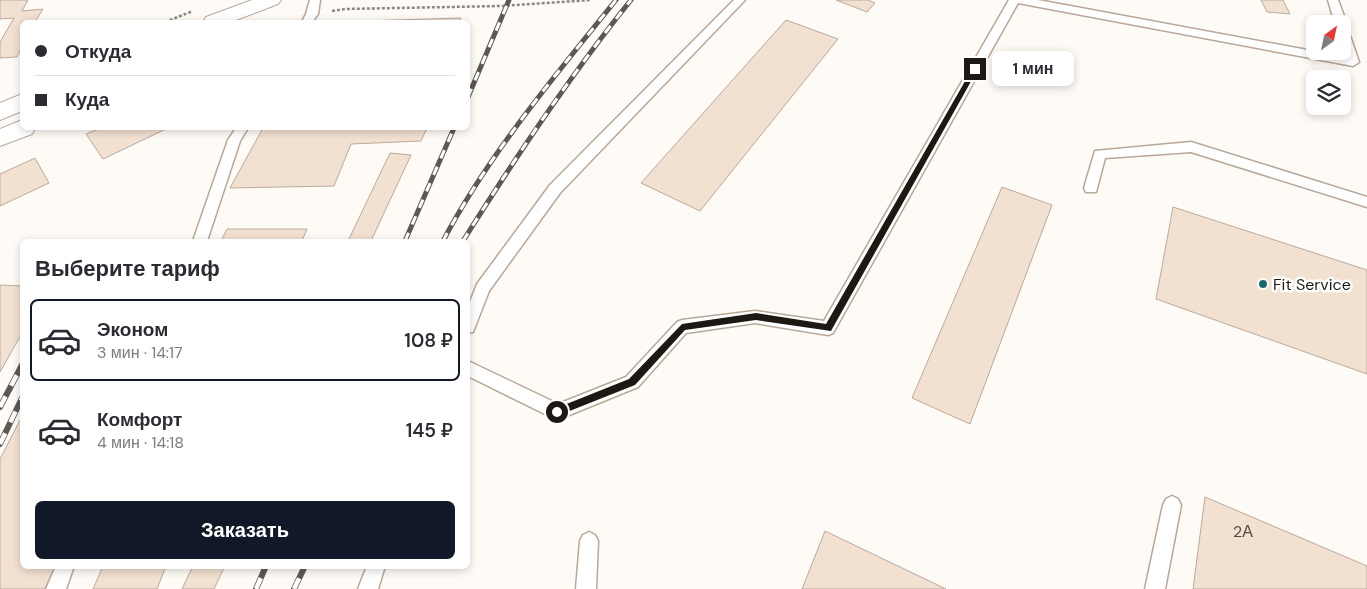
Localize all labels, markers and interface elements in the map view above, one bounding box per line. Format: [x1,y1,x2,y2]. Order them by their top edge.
north arrow [1306,15,1351,60]
map controls [1306,15,1351,115]
text: Откуда [65,39,131,64]
callout: 1 мин [992,52,1075,86]
route end [964,58,986,80]
text: 1 мин [1013,58,1053,79]
button: layers [1306,70,1351,115]
text: Куда [65,87,109,112]
text: Выберите тариф [35,254,220,283]
place label: Fit Service [1273,274,1351,295]
marker: Fit Service [1257,278,1269,290]
text: Эконом [97,317,168,342]
icon: car [37,318,82,363]
text: 108 ₽ [404,328,453,353]
text: 3 мин · 14:17 [97,342,183,363]
route start [546,401,568,423]
text: Комфорт [97,407,182,432]
icon: car [37,408,82,453]
text: 145 ₽ [406,418,453,443]
text: 4 мин · 14:18 [97,432,184,453]
button: Заказать [35,501,455,559]
house number: 2А [1233,521,1253,542]

